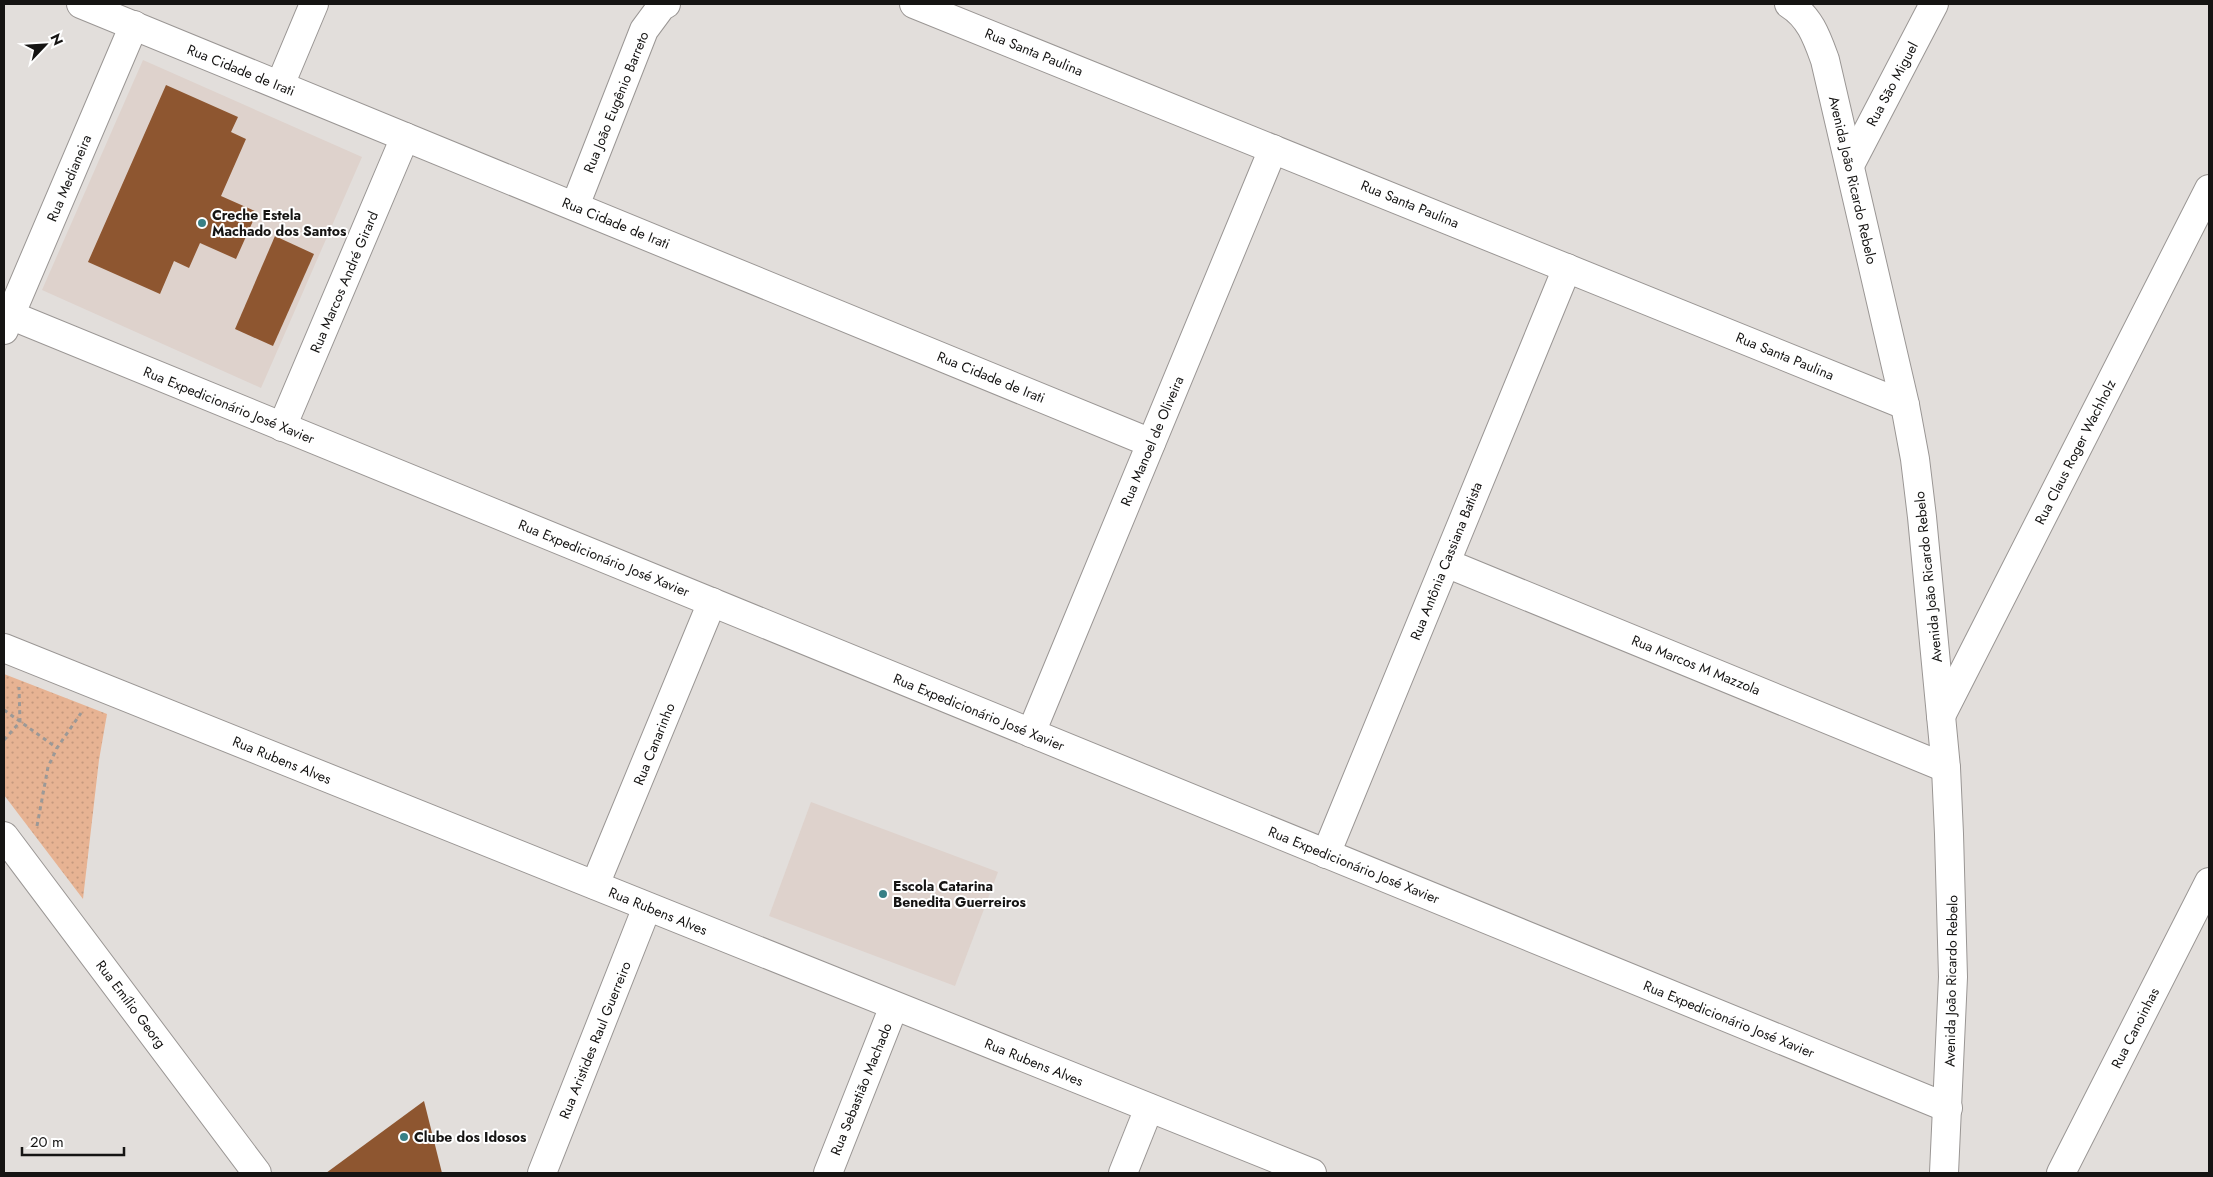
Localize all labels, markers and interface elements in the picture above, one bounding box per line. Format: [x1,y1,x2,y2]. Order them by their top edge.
north arrow [20,20,70,70]
street label: Rua Santa Paulina [982,23,1086,81]
street label: Rua João Eugênio Barreto [578,28,654,176]
text: N [45,30,68,49]
street label: Rua São Miguel [1861,38,1923,130]
street label: Rua Cidade de Irati [184,39,298,101]
street label: Avenida João Ricardo Rebelo [1824,94,1882,266]
street label: Rua Medianeira [42,131,96,225]
street label: Rua Santa Paulina [1358,175,1462,233]
street label: Rua Cidade de Irati [559,192,673,254]
place label: Creche Estela Machado dos Santos [212,205,347,241]
street label: Rua Marcos André Girard [305,208,383,356]
marker: Creche Estela Machado dos Santos [196,217,208,229]
street label: Rua Santa Paulina [1733,327,1837,385]
street label: Rua Cidade de Irati [934,346,1048,408]
street label: Rua Expedicionário José Xavier [140,361,318,449]
street label: Rua Manoel de Oliveira [1116,373,1188,509]
street label: Rua Claus Roger Wachholz [2030,375,2121,528]
street label: Rua Antônia Cassiana Batista [1405,479,1487,643]
street label: Avenida João Ricardo Rebelo [1909,490,1947,664]
street label: Rua Expedicionário José Xavier [515,514,693,602]
street label: Rua Marcos M Mazzola [1629,630,1763,700]
street label: Rua Expedicionário José Xavier [890,668,1068,756]
street label: Rua Canarinho [628,699,680,788]
street label: Rua Rubens Alves [230,731,335,789]
street label: Rua Expedicionário José Xavier [1265,821,1443,909]
place label: Escola Catarina Benedita Guerreiros [893,876,1027,912]
street label: Rua Rubens Alves [606,882,711,940]
marker: Escola Catarina Benedita Guerreiros [877,888,889,900]
street label: Avenida João Ricardo Rebelo [1940,895,1963,1067]
street label: Rua Emílio Georg [91,956,171,1052]
street label: Rua Aristides Raul Guerreiro [554,958,636,1122]
street label: Rua Expedicionário José Xavier [1640,975,1818,1063]
street label: Rua Canoinhas [2106,984,2164,1072]
street label: Rua Sebastião Machado [825,1019,897,1158]
street label: Rua Rubens Alves [982,1033,1087,1091]
scale bar [22,1124,125,1156]
place label: Clube dos Idosos [414,1127,527,1147]
text: 20 m [30,1131,64,1153]
marker: Clube dos Idosos [398,1131,410,1143]

